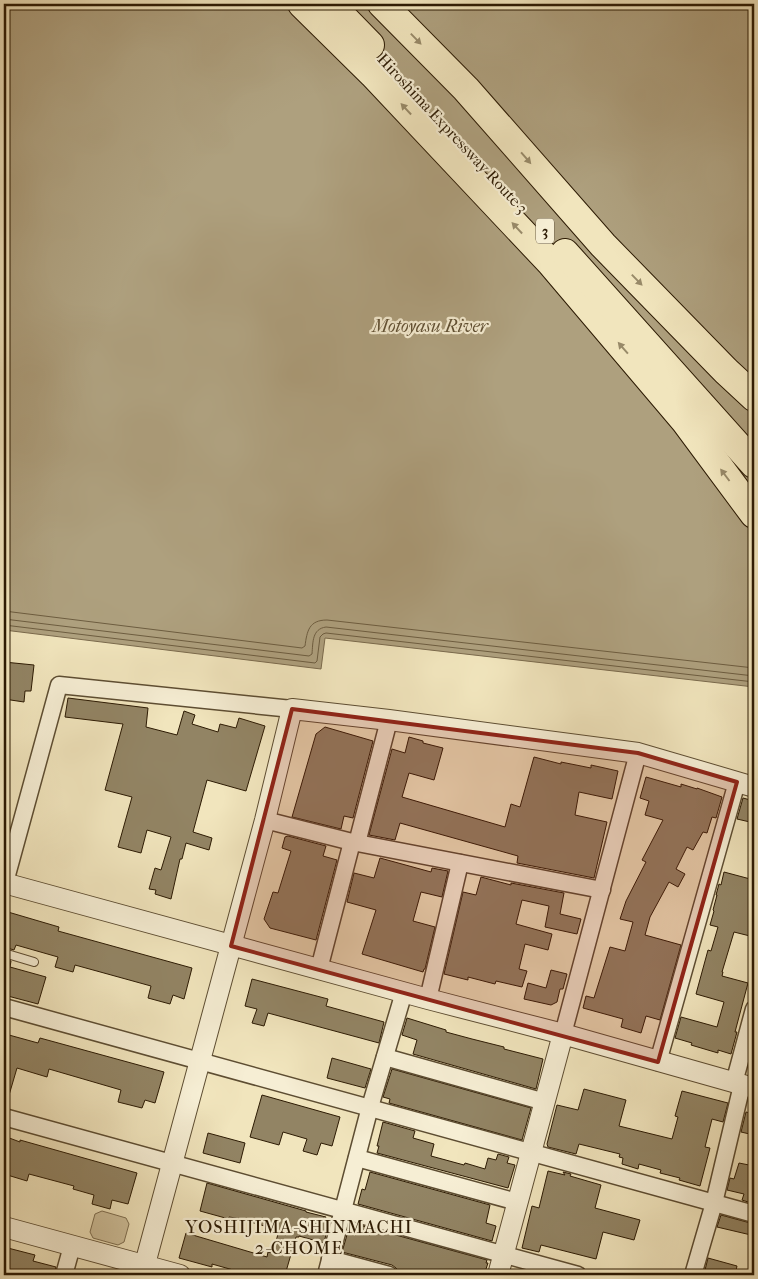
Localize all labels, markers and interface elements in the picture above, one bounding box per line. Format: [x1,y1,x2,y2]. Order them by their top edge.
one-way arrow [410,32,422,44]
street label: Hiroshima Expressway Route 3 [373,49,532,217]
one-way arrow [400,104,412,116]
one-way arrow [520,152,531,164]
road number: 3 [536,218,554,244]
one-way arrow [511,222,523,234]
one-way arrow [631,274,643,286]
water label: Motoyasu River [370,316,490,337]
one-way arrow [617,343,629,355]
one-way arrow [720,468,730,482]
district label: YOSHIJIMA-SHINMACHI 2-CHOME [184,1217,413,1259]

